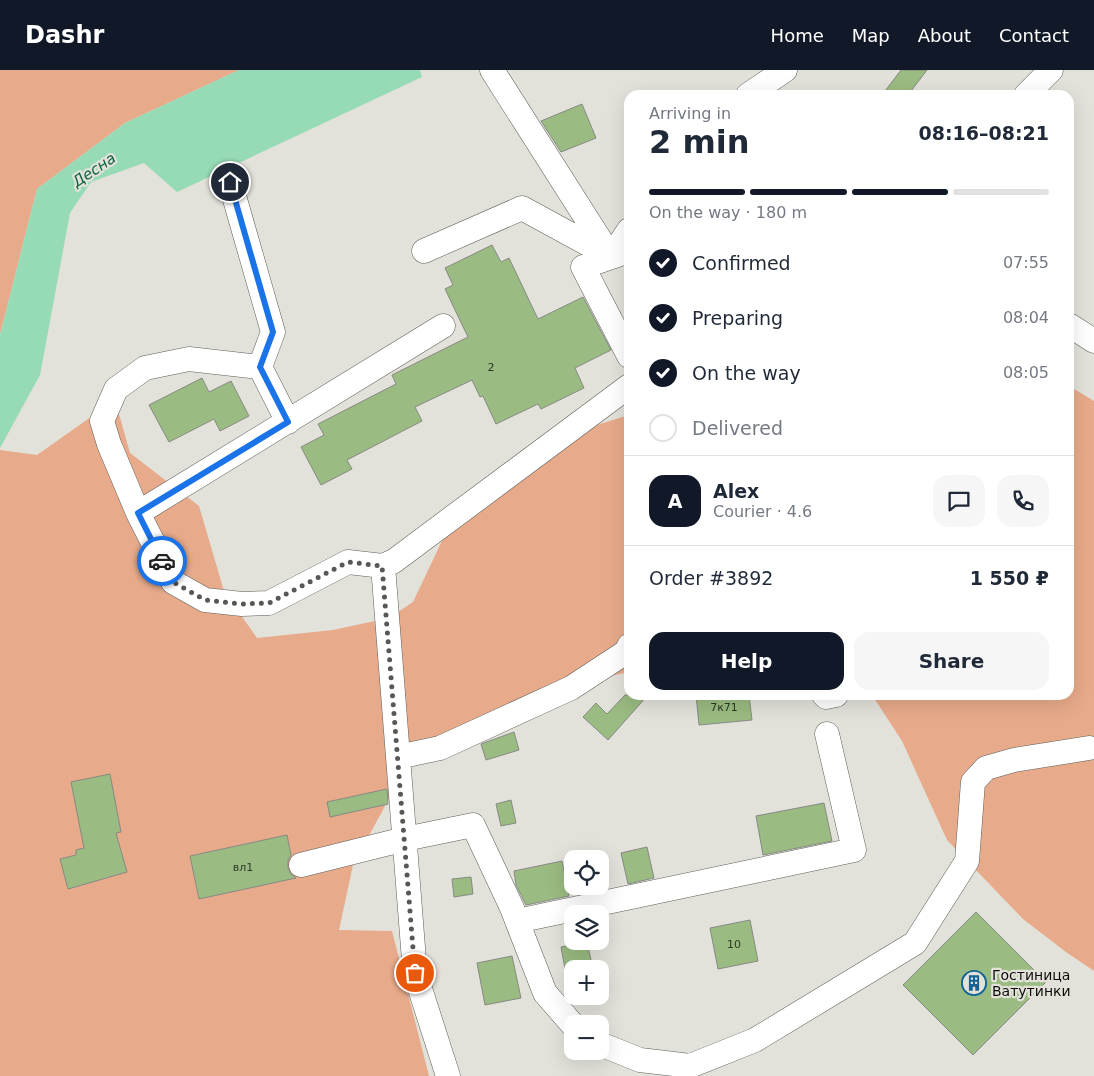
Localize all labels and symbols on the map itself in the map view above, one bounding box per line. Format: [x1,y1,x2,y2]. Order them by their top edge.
water label: Десна [68,149,119,191]
pin [209,161,251,203]
house number: 2 [488,361,495,374]
courier [137,536,187,586]
house number: 7к71 [710,701,738,714]
house number: вл1 [233,861,253,874]
house number: 10 [727,938,741,951]
pin [394,952,436,994]
place label: Гостиница Ватутинки [992,967,1071,999]
building icon: Гостиница Ватутинки [961,970,987,996]

